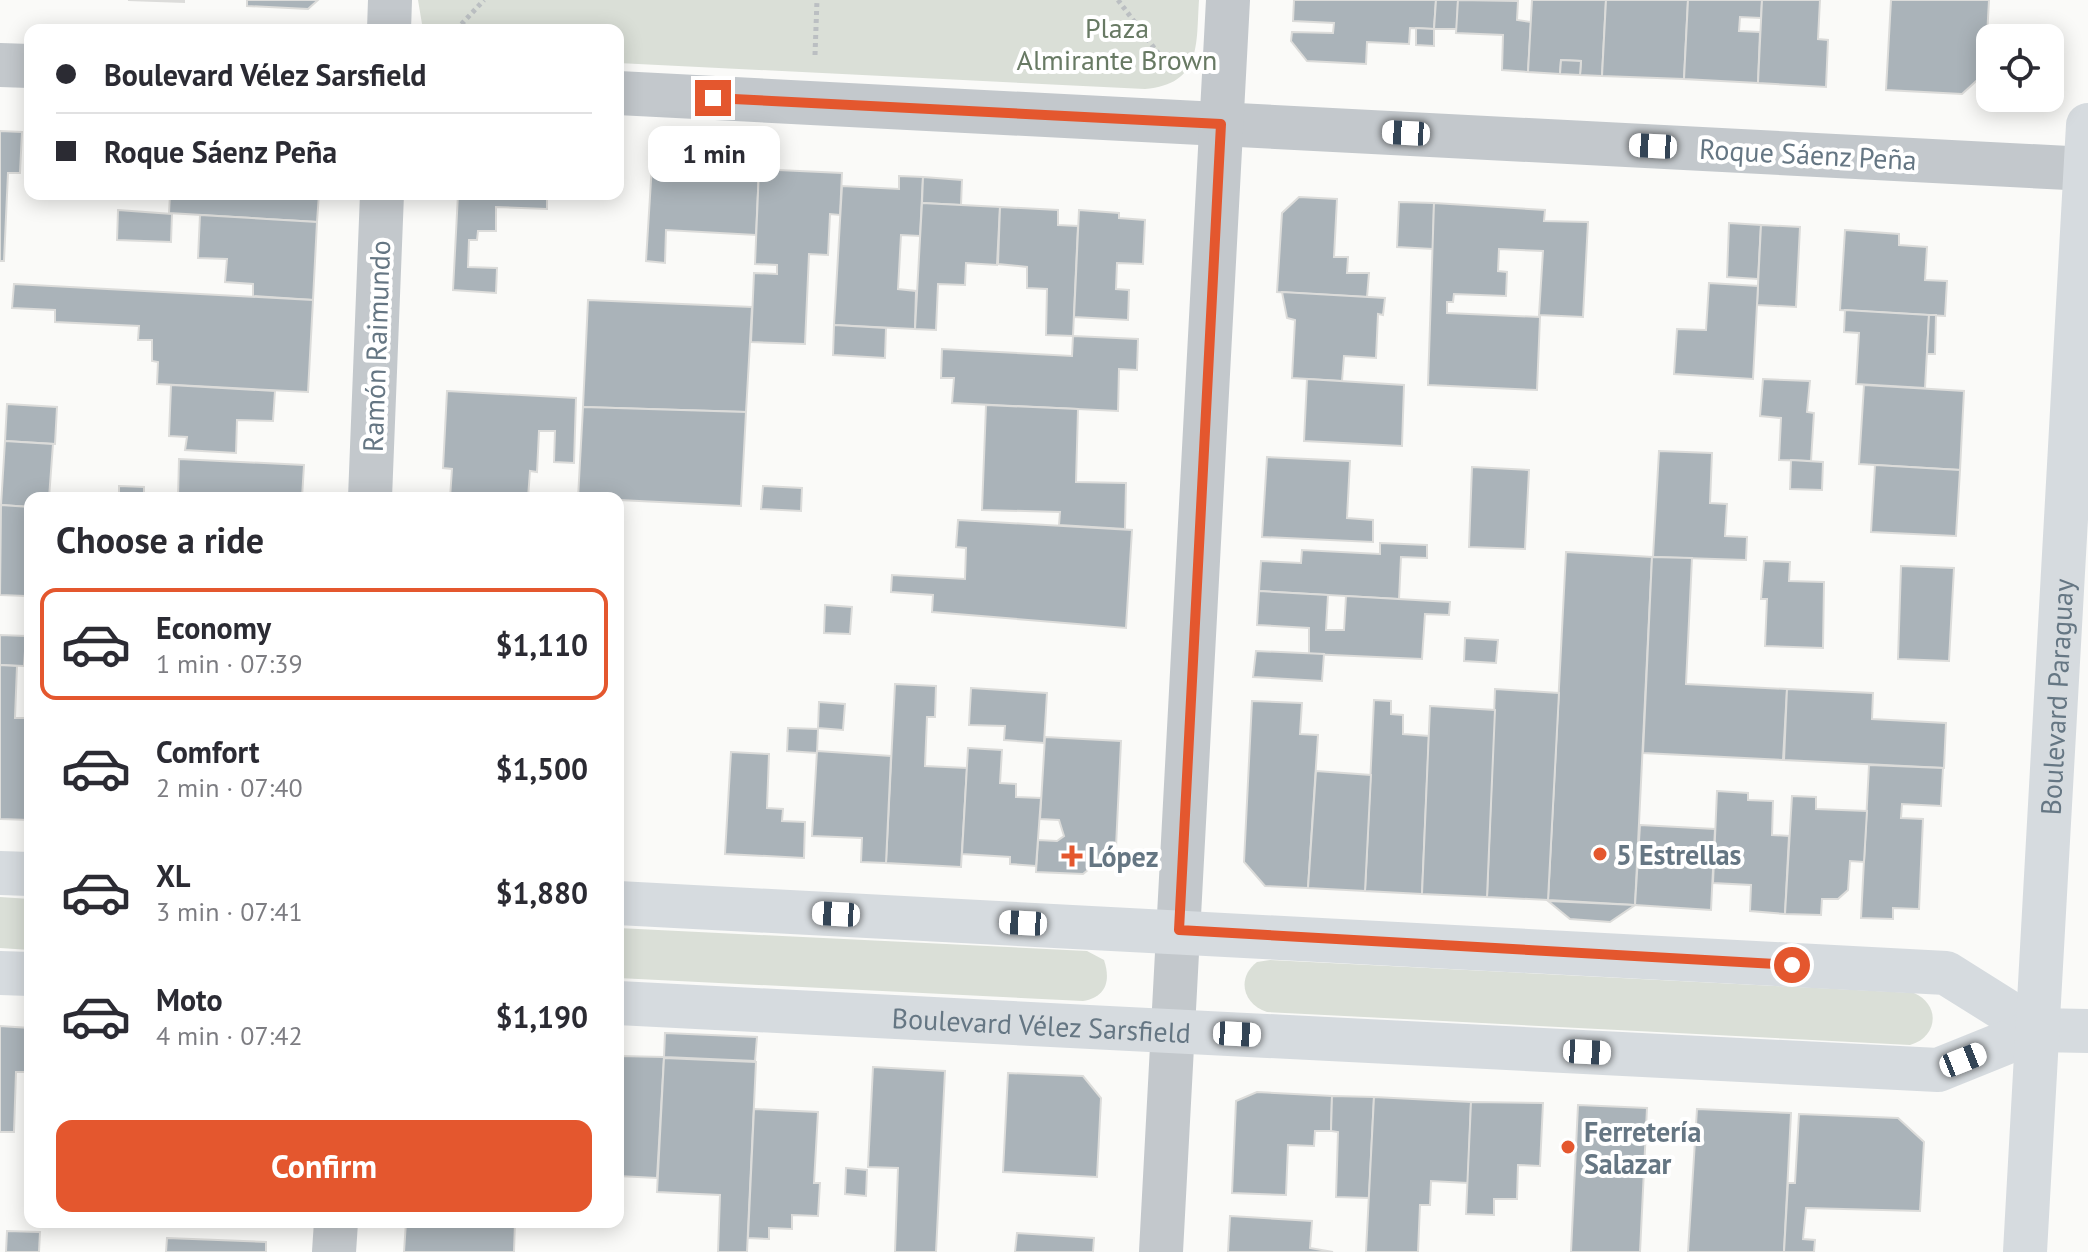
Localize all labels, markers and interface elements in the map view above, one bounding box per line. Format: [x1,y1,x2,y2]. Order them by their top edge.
park label: Plaza Almirante Brown [1017,9,1217,78]
map controls [1976,24,2064,112]
button: locate [1976,24,2064,112]
text: Boulevard Vélez Sarsfield [104,55,426,94]
route end [695,80,731,116]
car [1381,120,1431,146]
callout: 1 min [647,126,779,182]
street label: Roque Sáenz Peña [1698,130,1918,178]
text: Roque Sáenz Peña [104,132,337,171]
car [1628,133,1678,159]
text: 1 min [682,137,746,170]
street label: Ramón Raimundo [354,240,398,452]
text: Choose a ride [56,516,264,563]
street label: Boulevard Paraguay [2031,578,2081,816]
icon: car [60,608,132,680]
text: Economy [156,608,271,647]
text: $1,110 [495,625,588,664]
text: 1 min · 07:39 [156,647,303,680]
icon: car [60,732,132,804]
text: Comfort [156,732,259,771]
text: $1,500 [495,749,588,788]
text: 2 min · 07:40 [156,771,303,804]
place label: 5 Estrellas [1616,836,1742,873]
place label: López [1088,838,1158,875]
marker: 5 Estrellas [1591,845,1609,863]
marker: López [1063,847,1081,865]
icon: car [60,856,132,928]
text: XL [156,856,190,895]
text: $1,880 [495,873,588,912]
text: 3 min · 07:41 [156,895,303,928]
car [811,901,861,927]
car [998,910,1048,936]
route start [1774,947,1810,983]
icon: car [60,980,132,1052]
text: Moto [156,980,223,1019]
text: $1,190 [495,997,588,1036]
street label: Boulevard Vélez Sarsfield [891,998,1192,1051]
text: 4 min · 07:42 [156,1019,303,1052]
car [1212,1021,1262,1047]
car [1562,1039,1612,1065]
car [1936,1040,1990,1080]
place label: Ferretería Salazar [1584,1113,1701,1182]
button: Confirm [56,1120,592,1212]
marker: Ferretería Salazar [1559,1138,1577,1156]

